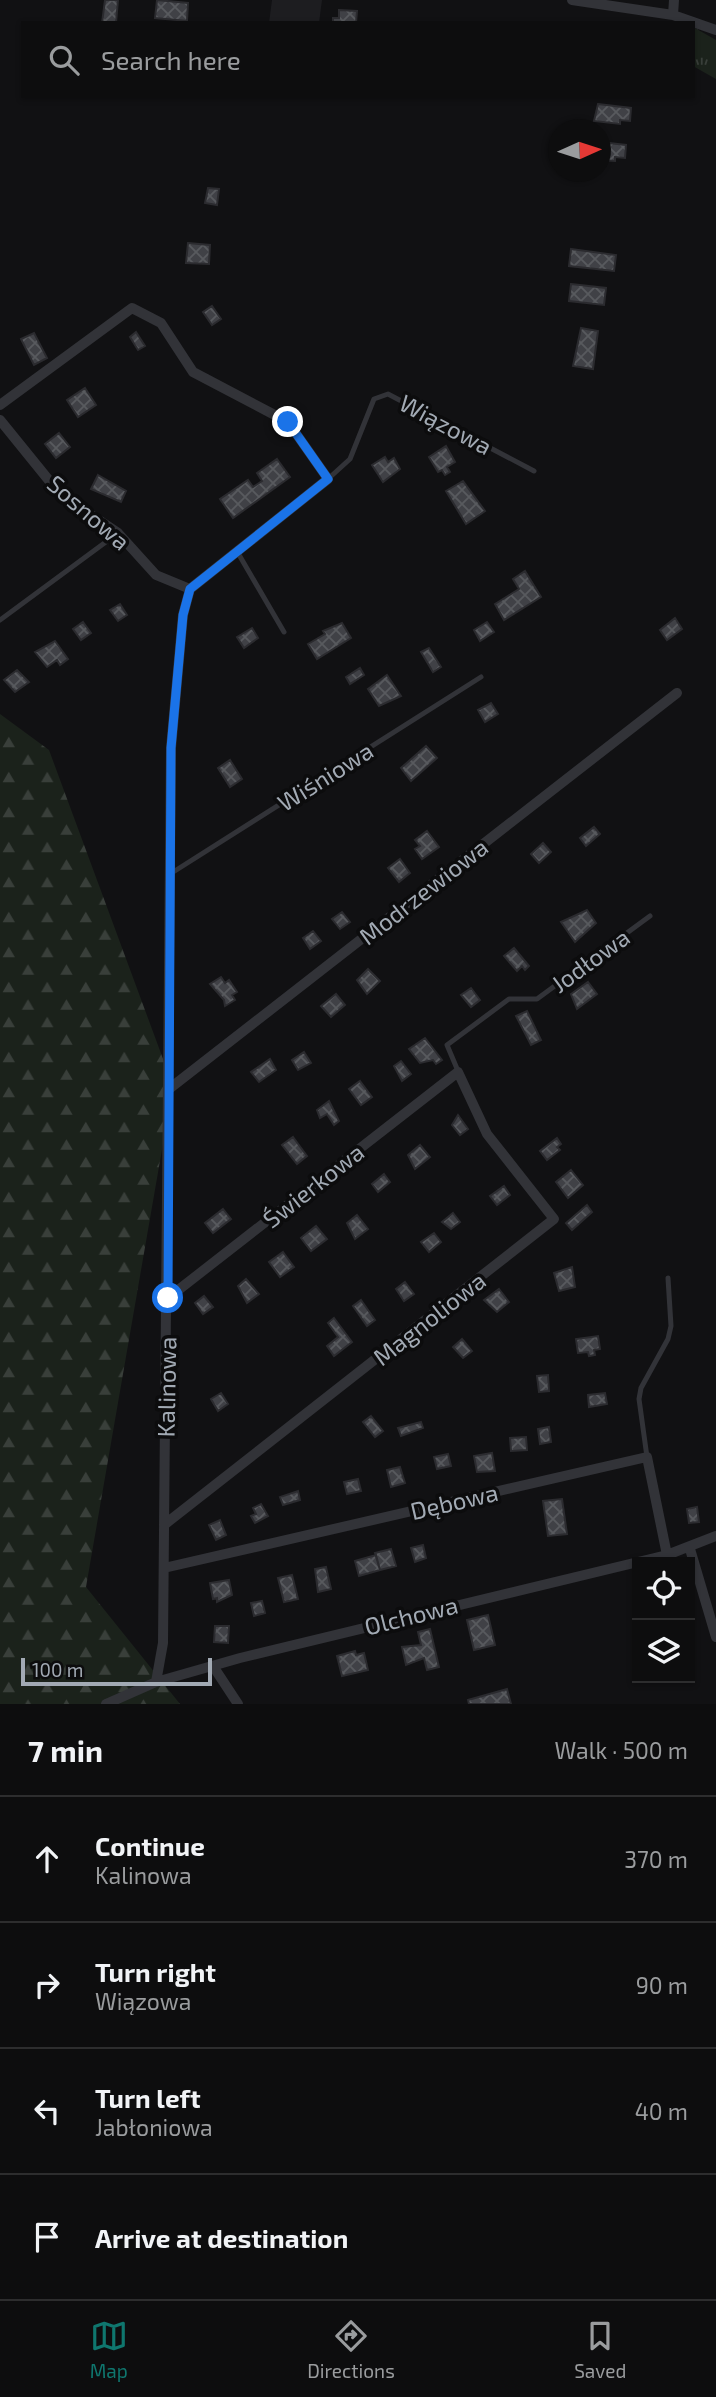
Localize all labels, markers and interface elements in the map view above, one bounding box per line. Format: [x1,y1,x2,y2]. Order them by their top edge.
search box [21,21,695,98]
icon: search [45,41,83,79]
text: Search here [101,44,241,75]
north arrow [548,119,611,182]
street label: Wiązowa [395,388,497,460]
route end [272,406,303,437]
street label: Sosnowa [42,468,136,556]
street label: Wiśniowa [272,735,378,817]
street label: Modrzewiowa [353,832,493,950]
street label: Jodłowa [545,922,635,998]
street label: Świerkowa [257,1137,369,1233]
street label: Magnoliowa [367,1265,491,1371]
route start [152,1282,183,1313]
street label: Kalinowa [151,1336,181,1438]
street label: Dębowa [407,1477,501,1525]
map controls [632,1557,695,1683]
button: locate [632,1557,695,1620]
street label: Olchowa [361,1589,461,1641]
button: layers [632,1620,695,1683]
scale bar [21,1655,212,1687]
text: 100 m [32,1658,83,1681]
text: 7 min [28,1732,103,1768]
text: Walk · 500 m [555,1736,688,1764]
text: Continue [95,1830,205,1861]
icon: ahead [28,1840,66,1878]
text: 370 m [624,1845,688,1873]
text: Kalinowa [95,1861,192,1889]
text: Turn right [95,1956,216,1987]
icon: right [28,1966,66,2004]
text: 90 m [636,1971,688,1999]
text: Wiązowa [95,1987,191,2015]
text: Turn left [95,2082,201,2113]
icon: left [28,2092,66,2130]
text: 40 m [635,2097,688,2125]
text: Jabłoniowa [95,2113,213,2141]
icon: arrive [28,2218,66,2256]
text: Arrive at destination [95,2222,348,2253]
tab: Map [90,2317,128,2382]
tab: Directions [307,2317,395,2382]
tab: Saved [574,2317,626,2382]

